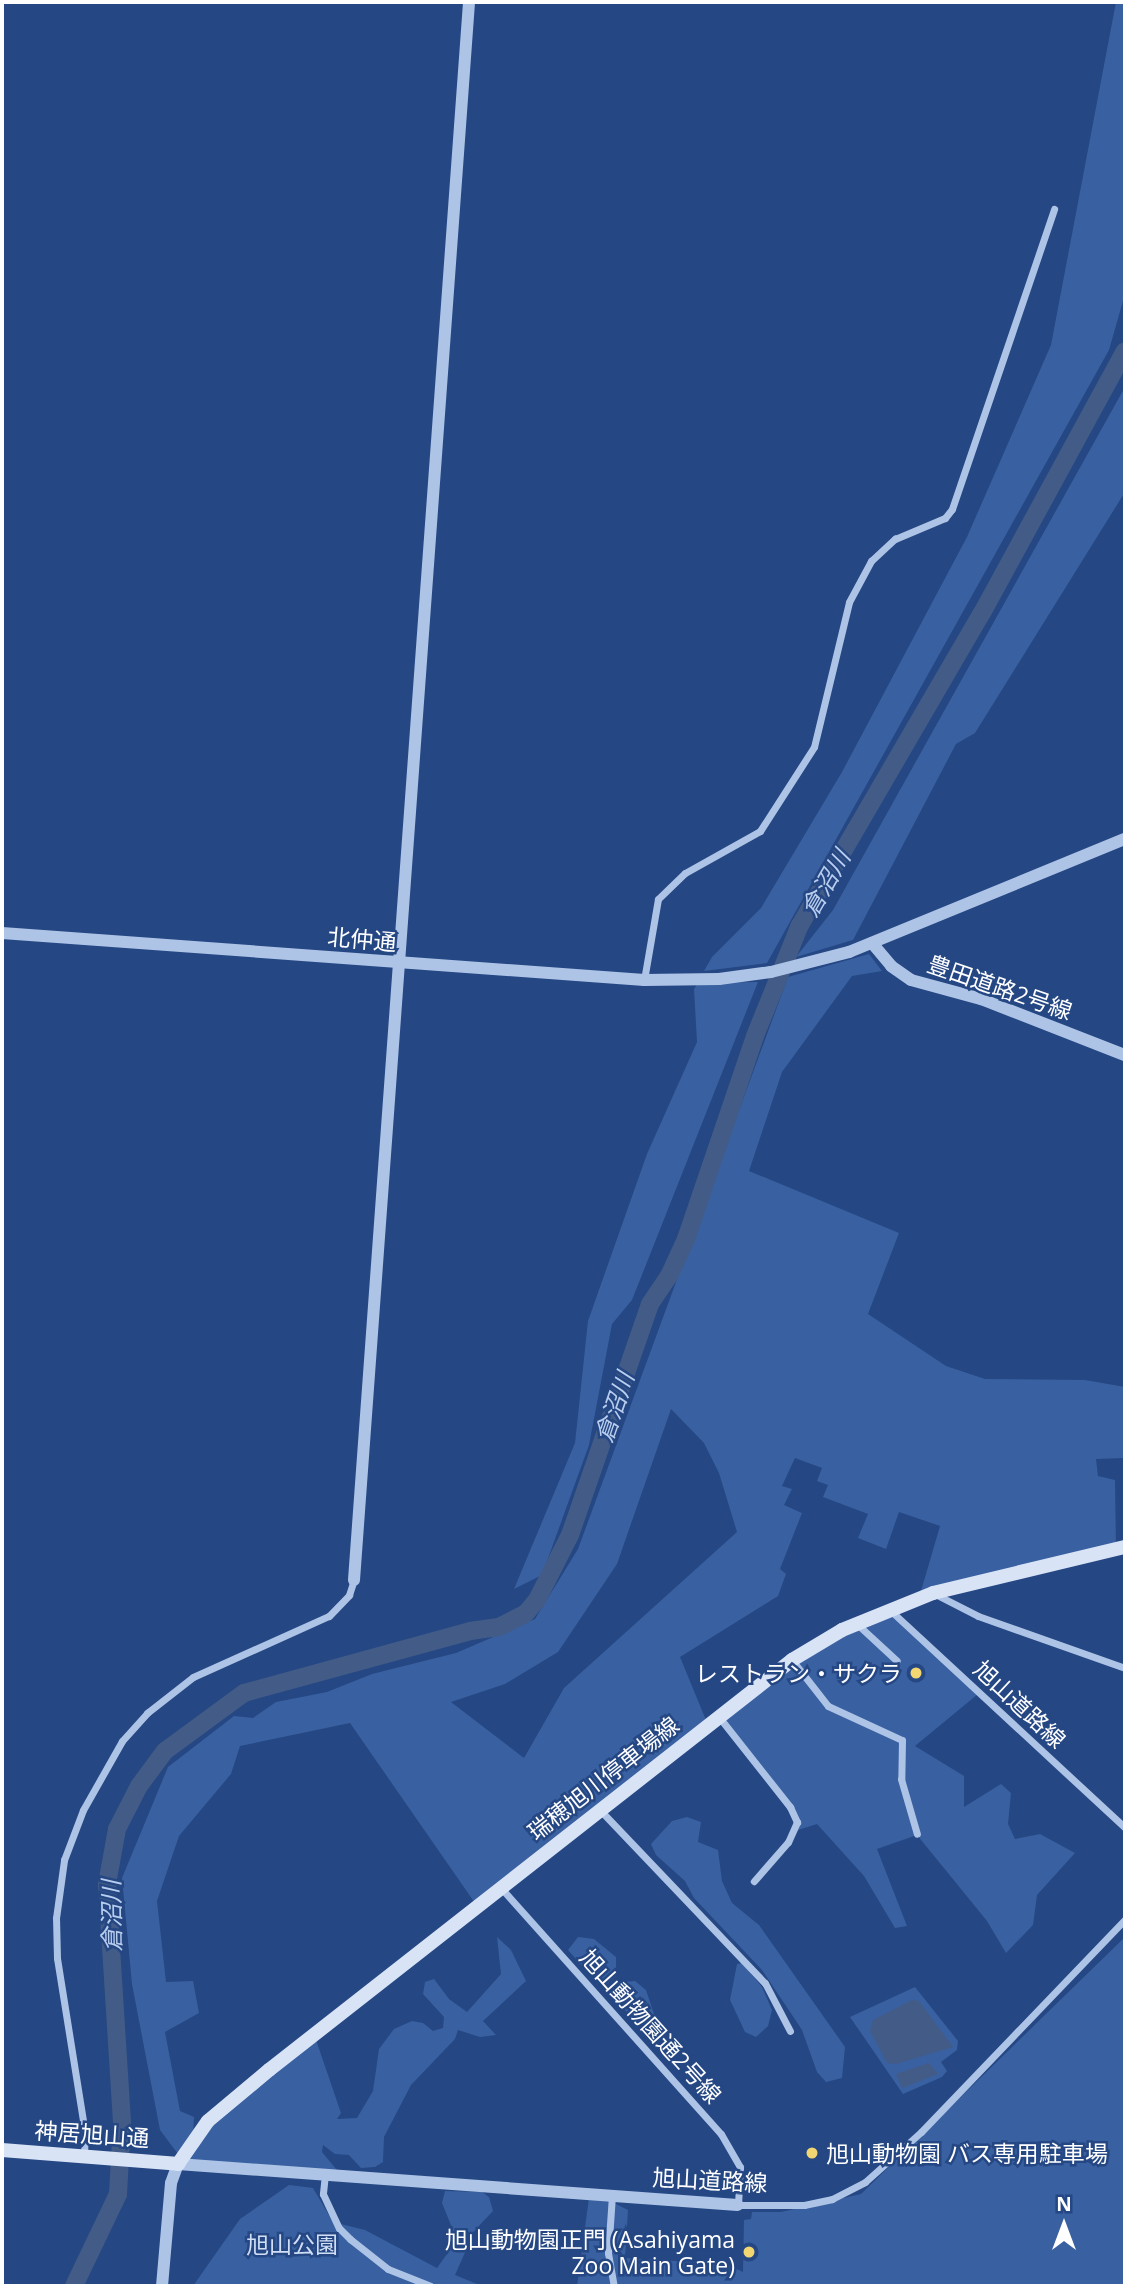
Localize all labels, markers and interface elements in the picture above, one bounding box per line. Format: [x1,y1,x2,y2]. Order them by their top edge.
water label: 倉沼川 [795,845,855,921]
street label: 北仲通 [326,922,398,956]
street label: 豊田道路2号線 [924,949,1076,1025]
water label: 倉沼川 [589,1368,639,1446]
street label: 旭山道路線 [969,1655,1071,1753]
place label: レストラン・サクラ [695,1659,902,1687]
marker: レストラン・サクラ [908,1665,924,1681]
street label: 瑞穂旭川停車場線 [522,1710,684,1846]
water label: 倉沼川 [96,1880,126,1952]
street label: 旭山動物園通2号線 [575,1944,727,2108]
street label: 神居旭山通 [34,2116,150,2152]
place label: 旭山動物園 バス専用駐車場 [826,2139,1108,2167]
marker: 旭山動物園 バス専用駐車場 [804,2145,820,2161]
street label: 旭山道路線 [652,2163,768,2197]
north arrow [1029,2190,1099,2260]
text: N [1056,2191,1072,2217]
place label: 旭山動物園正門 (Asahiyama Zoo Main Gate) [445,2225,735,2279]
park label: 旭山公園 [246,2230,338,2258]
marker: 旭山動物園正門 (Asahiyama Zoo Main Gate) [741,2244,757,2260]

